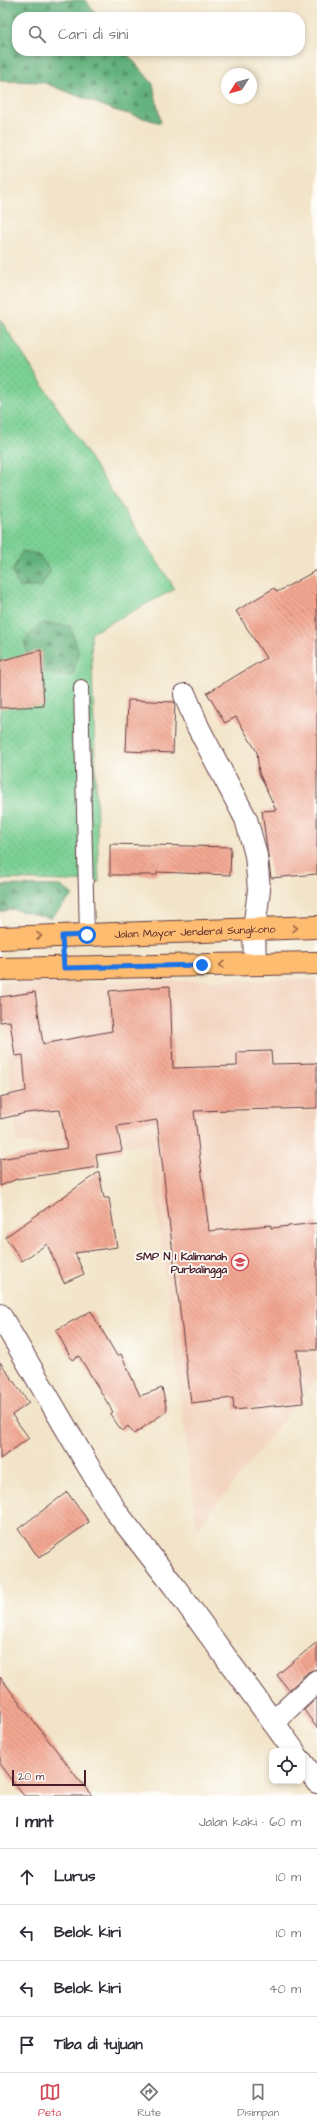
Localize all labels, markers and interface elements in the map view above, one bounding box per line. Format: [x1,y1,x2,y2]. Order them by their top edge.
search box [12,12,305,56]
icon: search [26,23,48,45]
text: Cari di sini [58,24,128,45]
north arrow [221,68,257,104]
street label: Jalan Mayor Jenderal Sungkono [114,921,277,942]
one-way arrow [292,924,298,932]
route start [78,926,96,944]
one-way arrow [36,932,42,941]
route end [193,956,211,974]
one-way arrow [219,961,225,969]
place label: SMP N 1 Kalimanah Purbalingga [135,1249,228,1279]
school or university icon: SMP N 1 Kalimanah Purbalingga [230,1252,250,1272]
map controls [269,1748,305,1784]
button: locate [269,1748,305,1784]
scale bar [12,1768,86,1787]
text: 20 m [18,1769,44,1784]
text: 1 mnt [16,1810,54,1834]
text: Jalan kaki · 60 m [199,1813,301,1831]
icon: ahead [16,1866,38,1888]
text: Lurus [54,1866,95,1887]
text: 10 m [276,1868,301,1886]
icon: left [16,1922,38,1944]
text: Belok kiri [54,1922,121,1943]
text: 10 m [276,1924,301,1942]
icon: left [16,1978,38,2000]
text: Belok kiri [54,1978,121,1999]
text: 40 m [269,1980,301,1998]
icon: arrive [16,2034,38,2056]
text: Tiba di tujuan [54,2034,143,2055]
tab: Peta [38,2081,61,2120]
tab: Rute [137,2081,161,2120]
tab: Disimpan [237,2081,279,2120]

